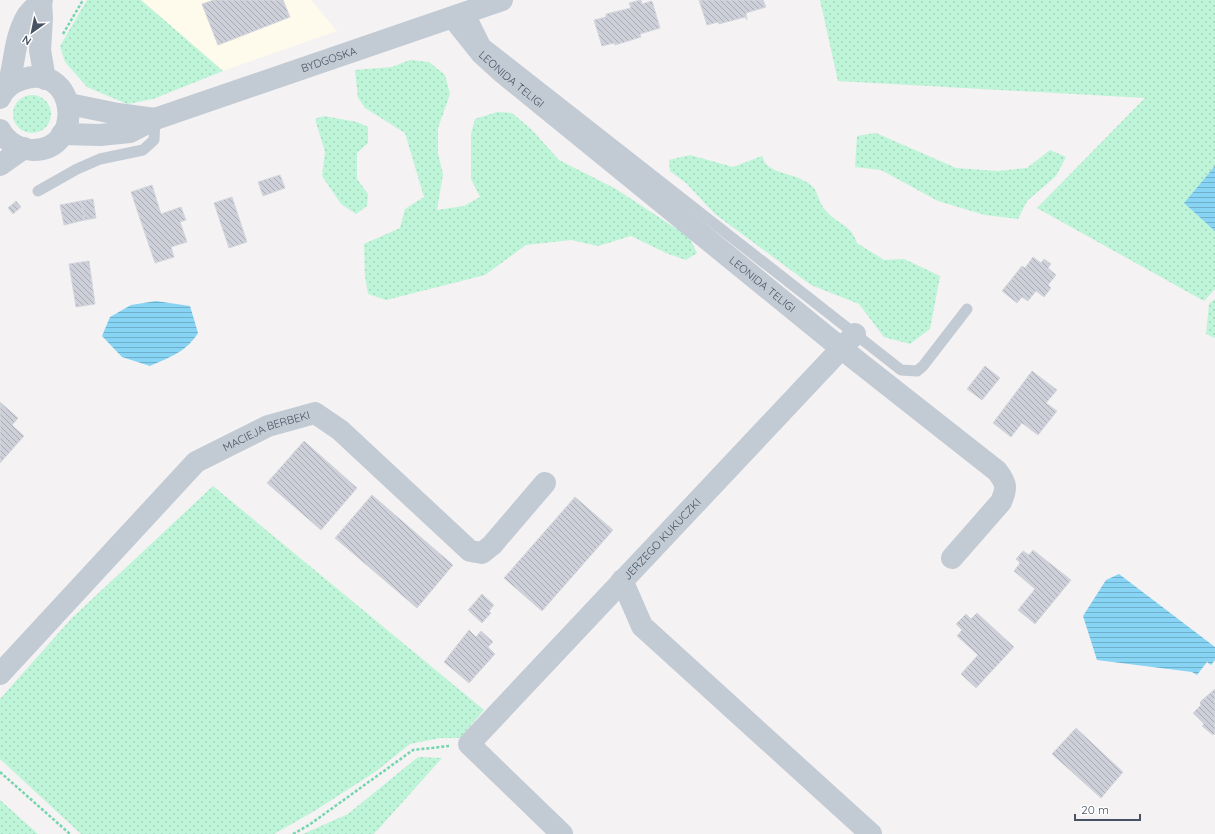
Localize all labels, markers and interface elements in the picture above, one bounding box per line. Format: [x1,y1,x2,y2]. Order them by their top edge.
north arrow [12,12,52,52]
text: N [19,32,34,48]
street label: BYDGOSKA [299,43,358,75]
street label: LEONIDA TELIGI [476,48,547,111]
street label: LEONIDA TELIGI [726,253,798,315]
street label: MACIEJA BERBEKI [220,408,312,454]
street label: JERZEGO KUKUCZKI [620,495,704,583]
scale bar [1075,796,1140,822]
text: 20 m [1081,802,1109,817]

